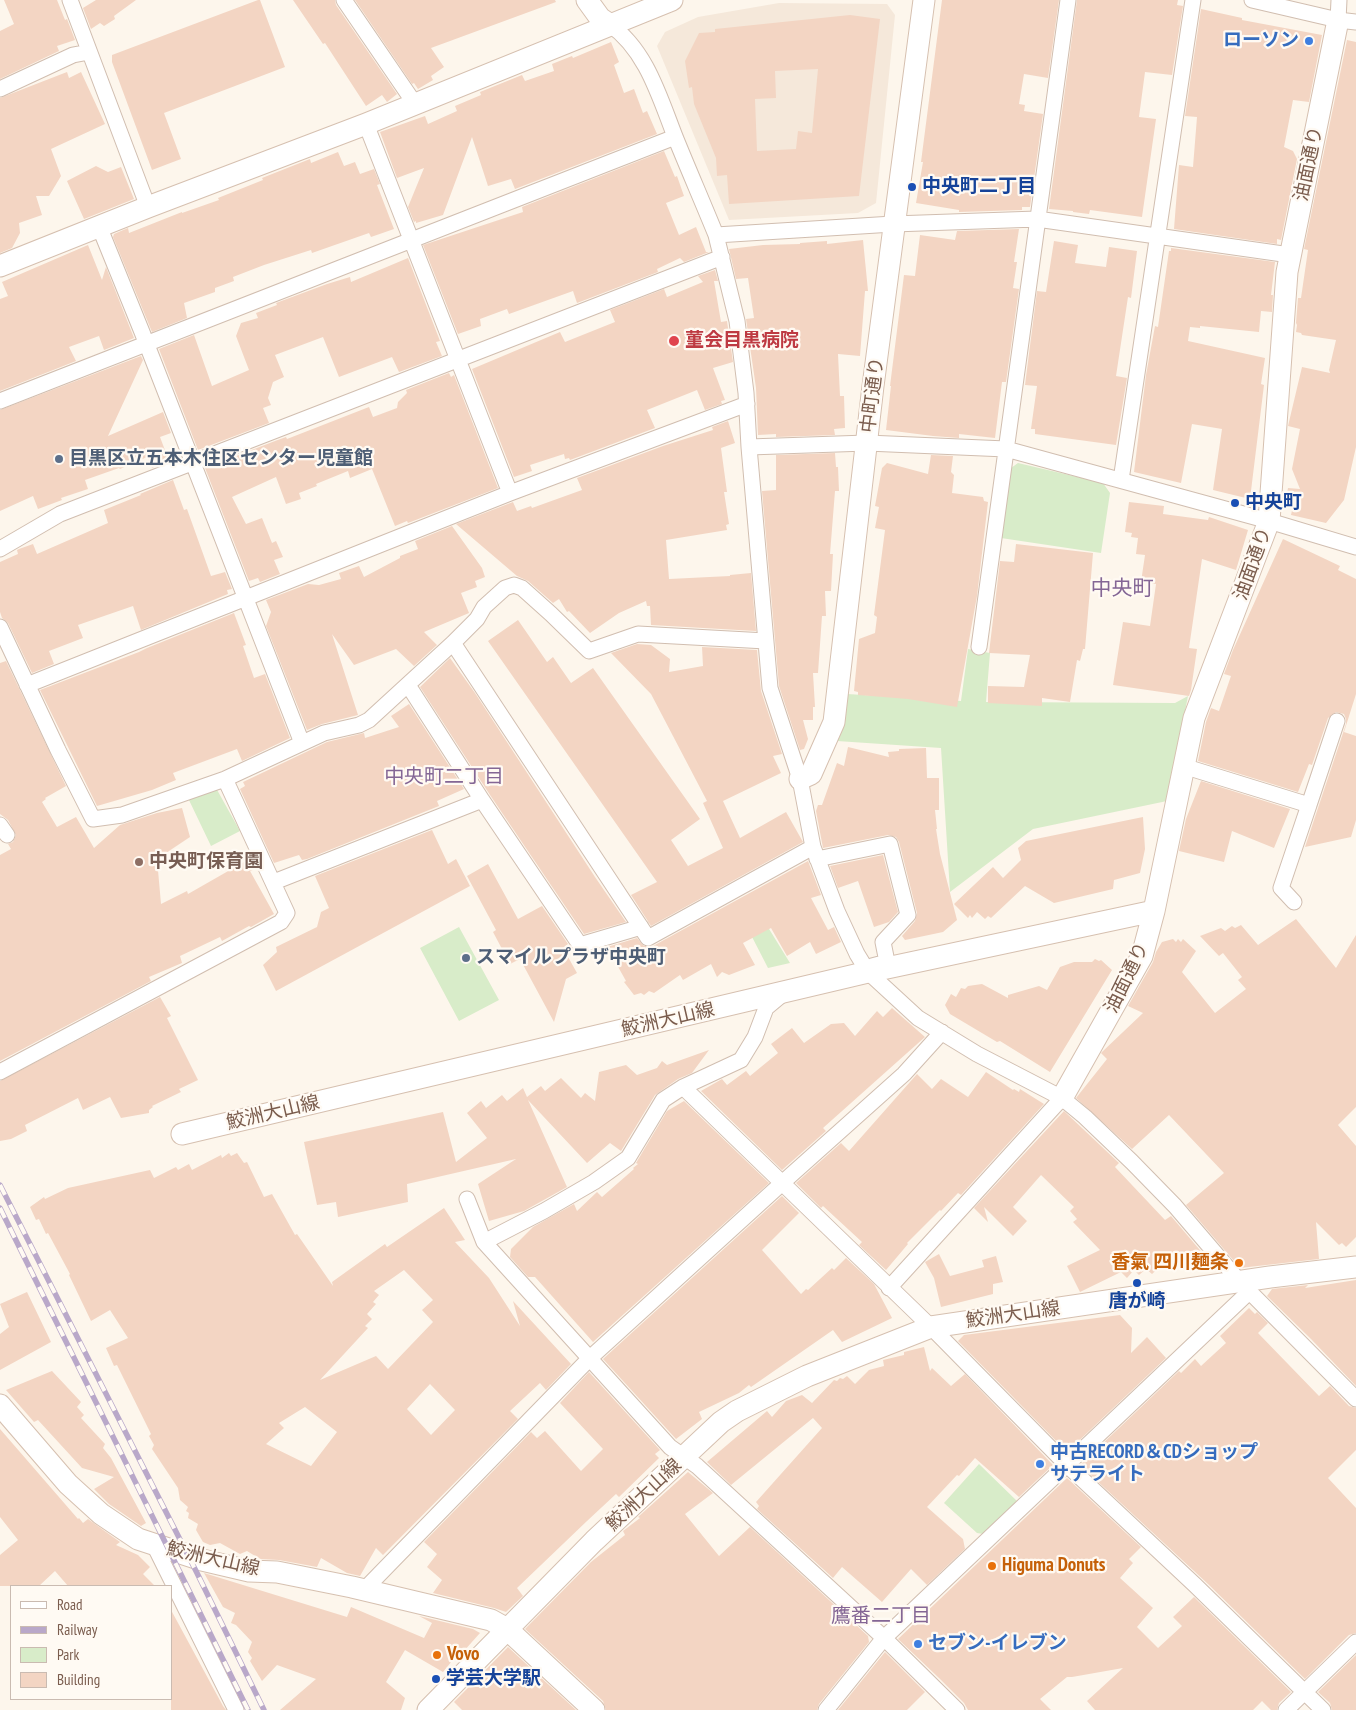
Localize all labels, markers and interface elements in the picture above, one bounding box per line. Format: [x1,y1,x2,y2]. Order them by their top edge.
place label: ローソン [1223,30,1299,52]
marker: ローソン [1303,35,1315,47]
street label: 油面通り [1290,124,1328,204]
place label: 中央町二丁目 [922,176,1036,198]
marker: 中央町二丁目 [906,181,918,193]
place label: 菫会目黒病院 [685,330,799,352]
marker: 菫会目黒病院 [667,334,681,348]
street label: 中町通り [857,356,889,434]
place label: 目黒区立五本木住区センター児童館 [69,448,373,470]
marker: 目黒区立五本木住区センター児童館 [53,453,65,465]
place label: 中央町 [1245,492,1302,514]
marker: 中央町 [1229,497,1241,509]
street label: 油面通り [1229,524,1277,604]
district label: 中央町 [1091,576,1153,602]
district label: 中央町二丁目 [384,765,504,789]
place label: 中央町保育園 [149,851,263,873]
marker: 中央町保育園 [133,856,145,868]
street label: 油面通り [1100,939,1154,1017]
place label: スマイルプラザ中央町 [476,947,666,969]
marker: スマイルプラザ中央町 [460,952,472,964]
street label: 鮫洲大山線 [619,998,717,1042]
street label: 鮫洲大山線 [224,1091,322,1135]
place label: 香氣 四川麺条 [1111,1252,1229,1274]
marker: 香氣 四川麺条 [1233,1257,1245,1269]
marker: 唐が崎 [1131,1277,1143,1289]
place label: 唐が崎 [1109,1291,1165,1313]
street label: 鮫洲大山線 [964,1297,1062,1333]
place label: 中古RECORD＆CDショップ サテライト [1050,1442,1258,1486]
street label: 鮫洲大山線 [601,1454,687,1536]
marker: 中古RECORD＆CDショップ サテライト [1034,1458,1046,1470]
street label: 鮫洲大山線 [164,1537,262,1581]
place label: Higuma Donuts [1002,1555,1105,1577]
marker: Higuma Donuts [986,1560,998,1572]
legend [10,1585,172,1700]
text: Road [57,1595,83,1614]
district label: 鷹番二丁目 [831,1604,931,1628]
text: Railway [57,1620,97,1639]
place label: セブン-イレブン [928,1633,1067,1655]
marker: セブン-イレブン [912,1638,924,1650]
place label: Vovo [447,1644,480,1666]
text: Park [57,1645,79,1664]
marker: Vovo [431,1649,443,1661]
place label: 学芸大学駅 [446,1668,541,1690]
text: Building [57,1670,100,1689]
marker: 学芸大学駅 [430,1673,442,1685]

